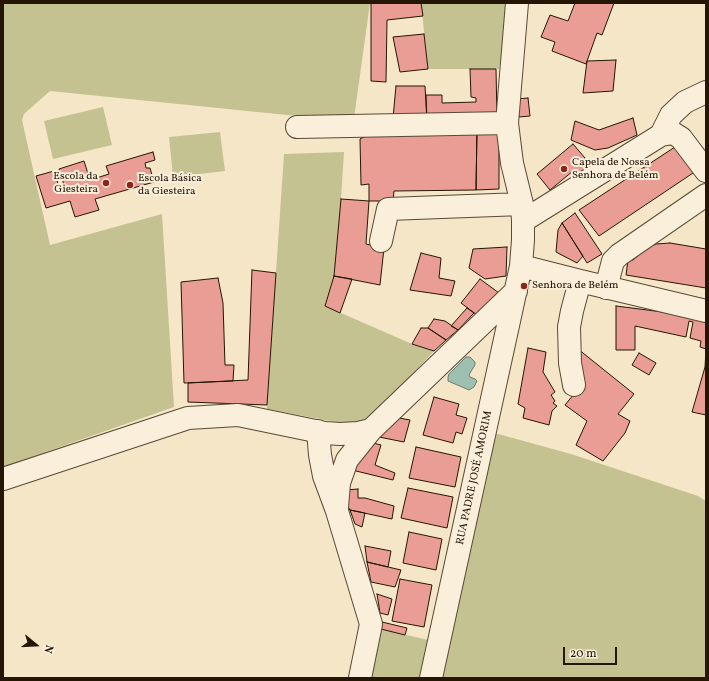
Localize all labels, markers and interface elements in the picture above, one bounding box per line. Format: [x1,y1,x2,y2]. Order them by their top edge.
place label: Capela de Nossa Senhora de Belém [572,156,658,182]
marker: Capela de Nossa Senhora de Belém [559,164,569,174]
place label: Escola da Giesteira [53,170,98,196]
place label: Escola Básica da Giesteira [138,172,202,198]
marker: Escola da Giesteira [101,178,111,188]
marker: Escola Básica da Giesteira [125,180,135,190]
place label: Senhora de Belém [532,279,618,293]
marker: Senhora de Belém [519,281,529,291]
street label: RUA PADRE JOSÉ AMORIM [454,410,496,546]
north arrow [16,625,56,665]
scale bar [565,639,619,665]
text: N [40,643,56,655]
text: 20 m [570,646,597,662]

